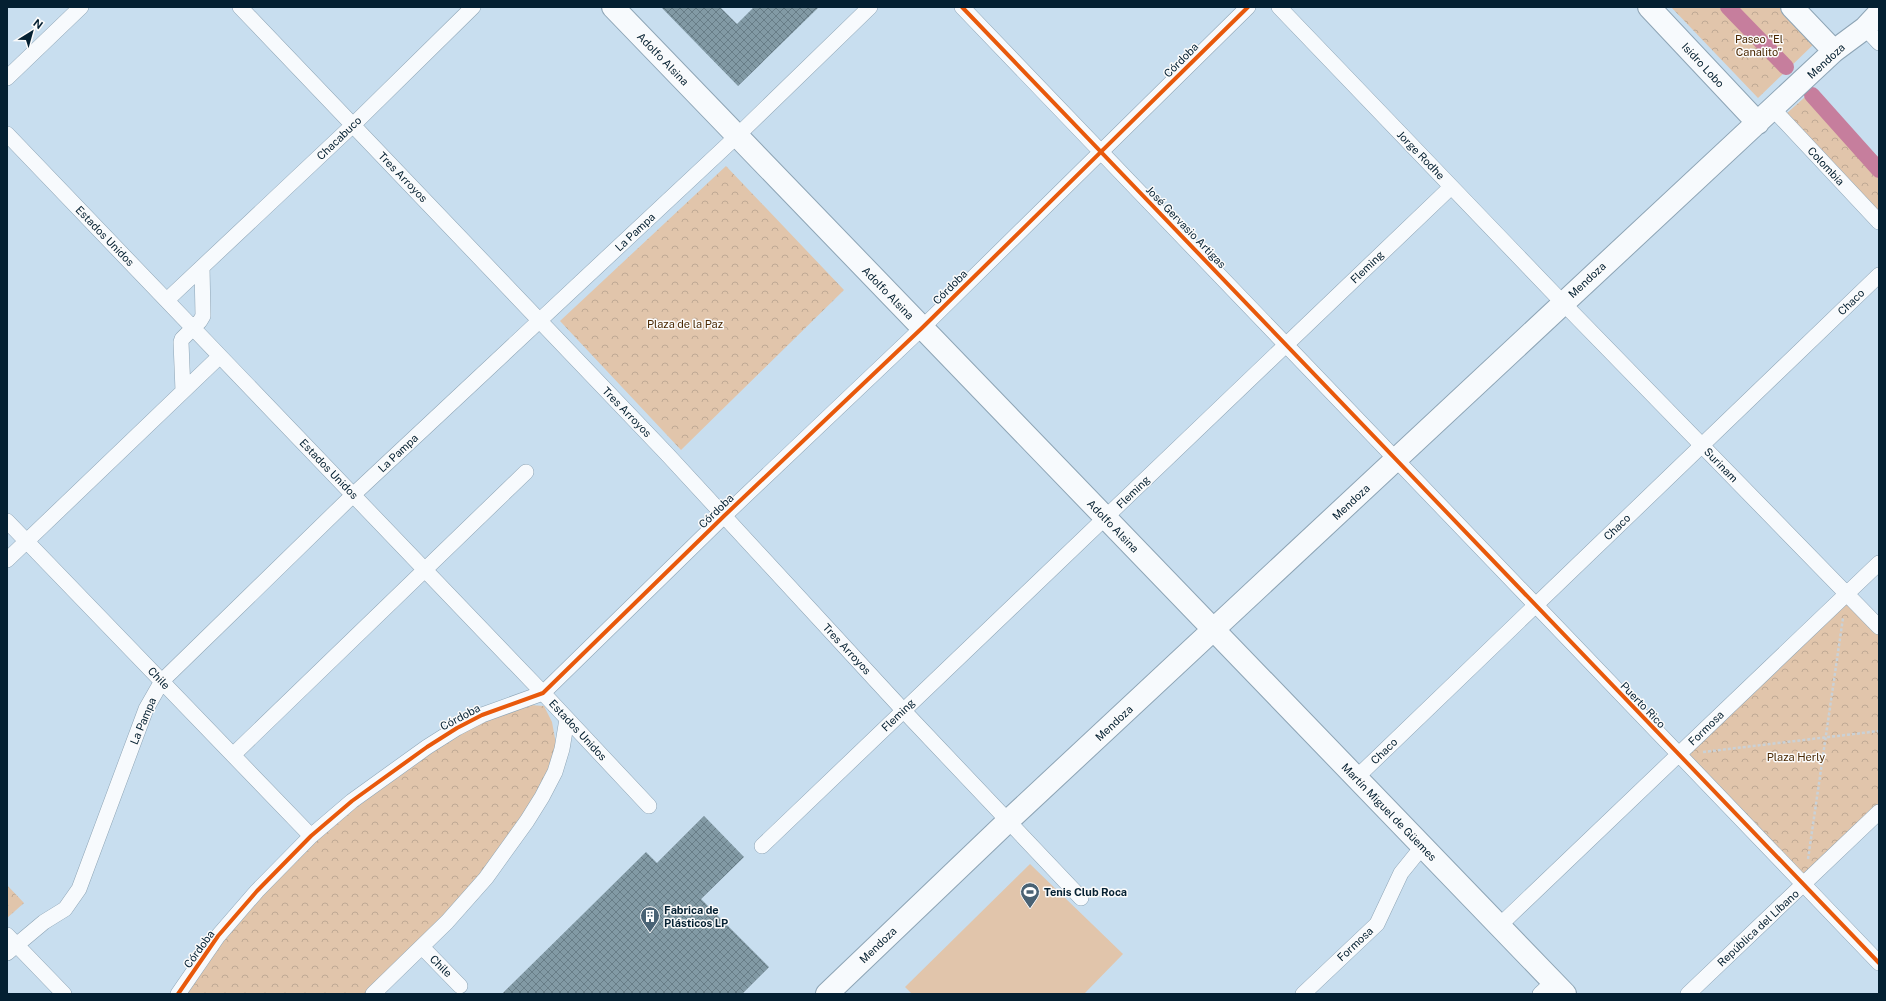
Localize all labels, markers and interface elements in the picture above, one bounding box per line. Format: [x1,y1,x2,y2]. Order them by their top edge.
north arrow [12,12,52,52]
text: N [31,17,45,31]
street label: Adolfo Alsina [635,30,691,88]
park label: Paseo "El Canalito" [1735,33,1783,58]
street label: Córdoba [1161,40,1201,80]
street label: Isidro Lobo [1679,40,1727,90]
street label: Mendoza [1805,41,1847,81]
street label: Chacabuco [314,114,364,162]
street label: Jorge Rodhe [1395,128,1447,182]
street label: Colombia [1805,144,1847,188]
street label: Tres Arroyos [376,150,430,205]
street label: José Gervasio Artigas [1144,183,1229,271]
street label: Estados Unidos [73,204,137,269]
street label: La Pampa [613,211,657,253]
street label: Fleming [1348,248,1386,286]
street label: Mendoza [1566,260,1608,300]
street label: Adolfo Alsina [860,264,916,322]
street label: Córdoba [930,267,970,307]
street label: Chaco [1835,287,1867,317]
park label: Plaza de la Paz [647,318,723,330]
street label: Tres Arroyos [600,385,654,440]
street label: La Pampa [376,432,420,474]
street label: Estados Unidos [297,437,361,502]
street label: Surinam [1702,445,1740,485]
street label: Fleming [1114,473,1152,511]
street label: Mendoza [1330,482,1372,522]
street label: Córdoba [696,492,736,530]
street label: Adolfo Alsina [1085,497,1141,555]
street label: Chaco [1601,512,1633,542]
street label: Tres Arroyos [821,621,874,677]
street label: Chile [146,664,172,692]
street label: Puerto Rico [1618,680,1668,730]
street label: La Pampa [128,696,158,746]
street label: Fleming [879,696,917,734]
street label: Estados Unidos [547,697,609,763]
street label: Córdoba [438,702,482,732]
street label: Mendoza [1093,703,1135,743]
street label: Formosa [1686,708,1726,748]
street label: Chaco [1368,736,1400,766]
park label: Plaza Herly [1767,751,1825,763]
street label: Martín Miguel de Güemes [1339,761,1439,864]
sports icon: Tenis Club Roca [1019,881,1041,909]
place label: Tenis Club Roca [1044,886,1127,898]
street label: República del Líbano [1715,887,1801,969]
place label: Fabrica de Plásticos LP [664,904,728,929]
building icon: Fabrica de Plásticos LP [639,905,661,933]
street label: Mendoza [857,925,899,965]
street label: Formosa [1335,925,1375,963]
street label: Córdoba [181,928,217,970]
street label: Chile [428,953,454,979]

